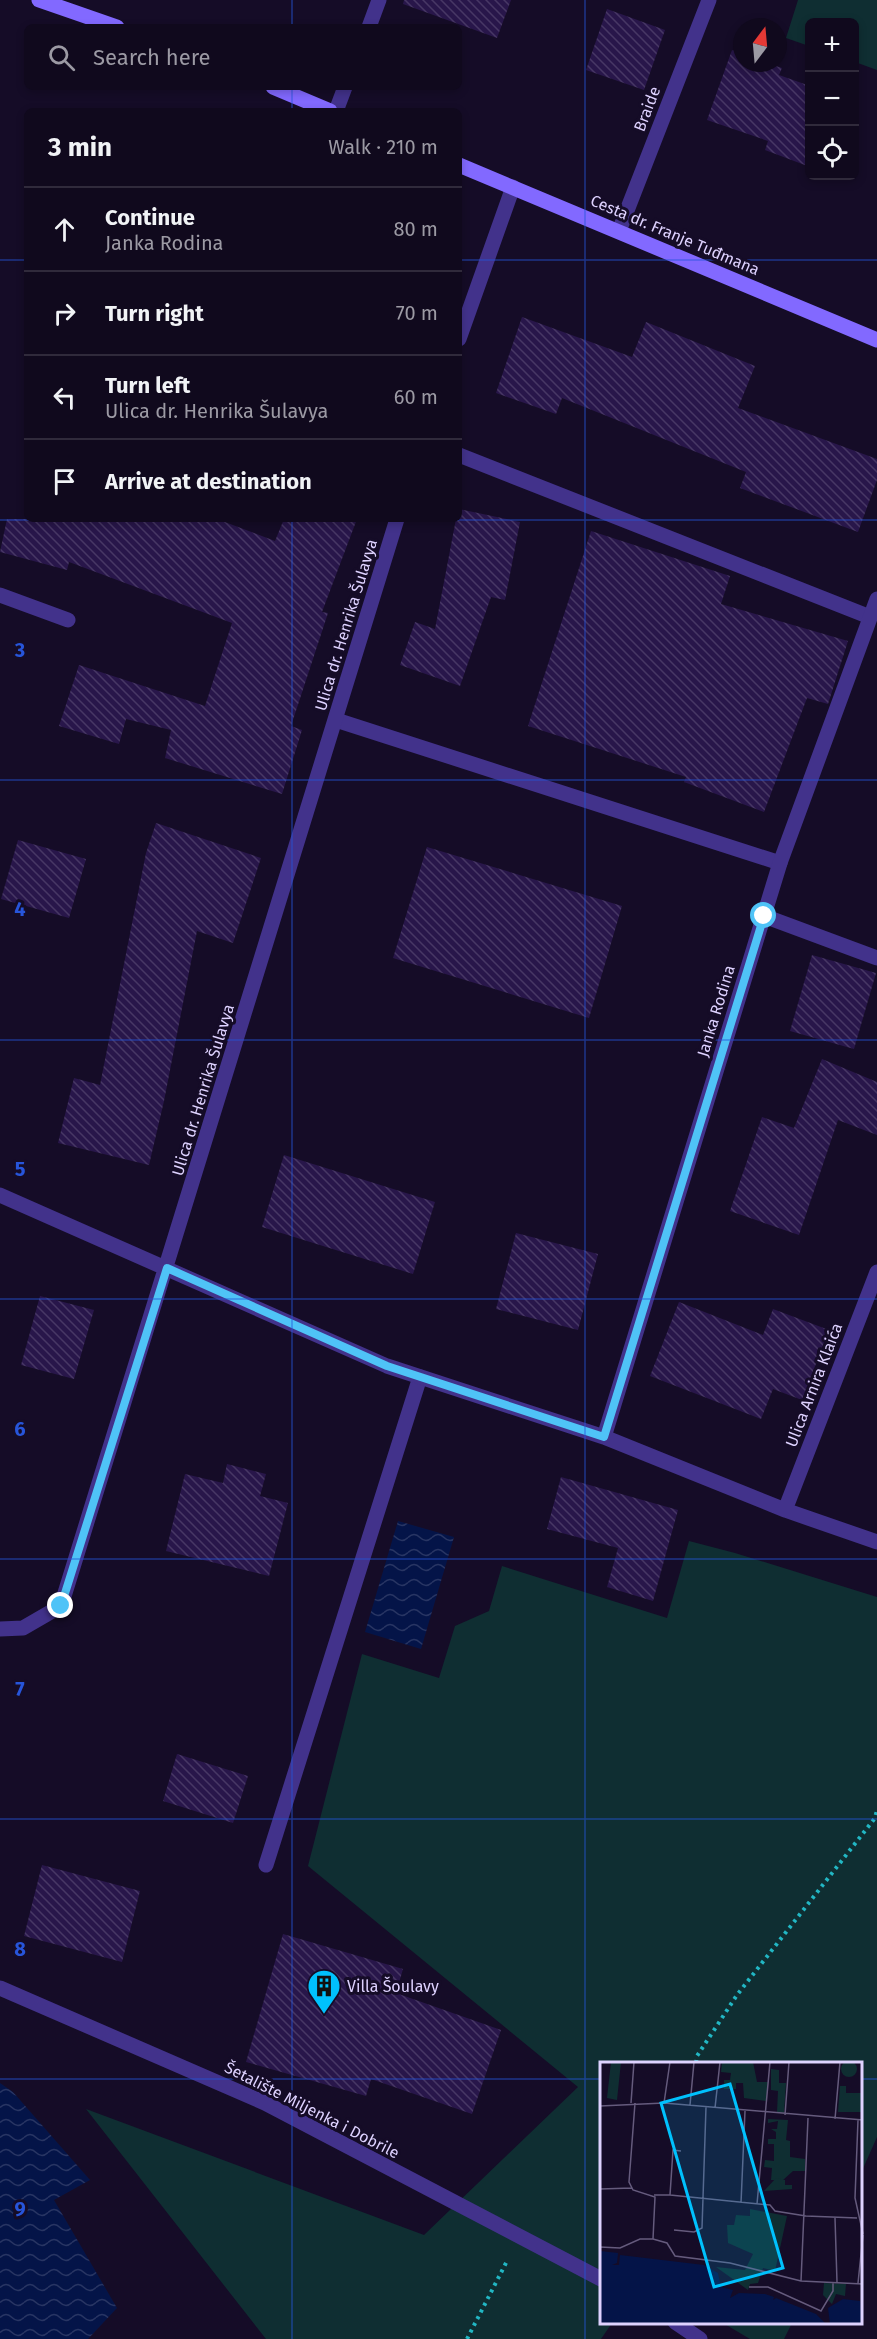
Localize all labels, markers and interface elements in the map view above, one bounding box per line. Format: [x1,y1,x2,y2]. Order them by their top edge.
north arrow [733,18,787,72]
map controls [805,18,859,180]
button: + [805,18,859,72]
search box [24,24,462,90]
icon: search [45,41,78,74]
text: Search here [93,44,211,71]
button: − [805,72,859,126]
street label: Braide [630,84,664,134]
button: locate [805,126,859,180]
text: 3 min [48,132,112,163]
text: Walk · 210 m [328,135,438,159]
street label: Cesta dr. Franje Tuđmana [588,191,762,279]
text: Continue [105,204,195,231]
icon: ahead [48,213,81,246]
text: 80 m [393,217,438,241]
text: Janka Rodina [105,231,224,255]
icon: right [48,297,81,330]
text: Turn right [105,300,204,327]
text: 70 m [396,301,438,325]
text: Turn left [105,372,190,399]
icon: left [48,381,81,414]
text: 60 m [394,385,438,409]
text: Ulica dr. Henrika Šulavya [105,399,328,423]
icon: arrive [48,465,81,498]
text: Arrive at destination [105,468,312,495]
street label: Ulica dr. Henrika Šulavya [310,537,381,713]
text: 3 [14,638,25,662]
text: 4 [14,897,26,921]
route start [750,902,776,928]
street label: Janka Rodina [693,963,739,1059]
street label: Ulica dr. Henrika Šulavya [167,1002,238,1178]
text: 5 [15,1157,26,1181]
street label: Ulica Arnira Klaića [782,1320,846,1450]
text: 6 [14,1417,26,1441]
route end [47,1592,73,1618]
text: 7 [15,1677,25,1701]
text: 8 [14,1937,26,1961]
building icon: Villa Šoulavy [306,1968,342,2015]
place label: Villa Šoulavy [347,1976,439,1996]
street label: Šetalište Miljenka i Dobrile [221,2057,403,2162]
inset map [600,2062,862,2324]
text: 9 [14,2197,26,2221]

